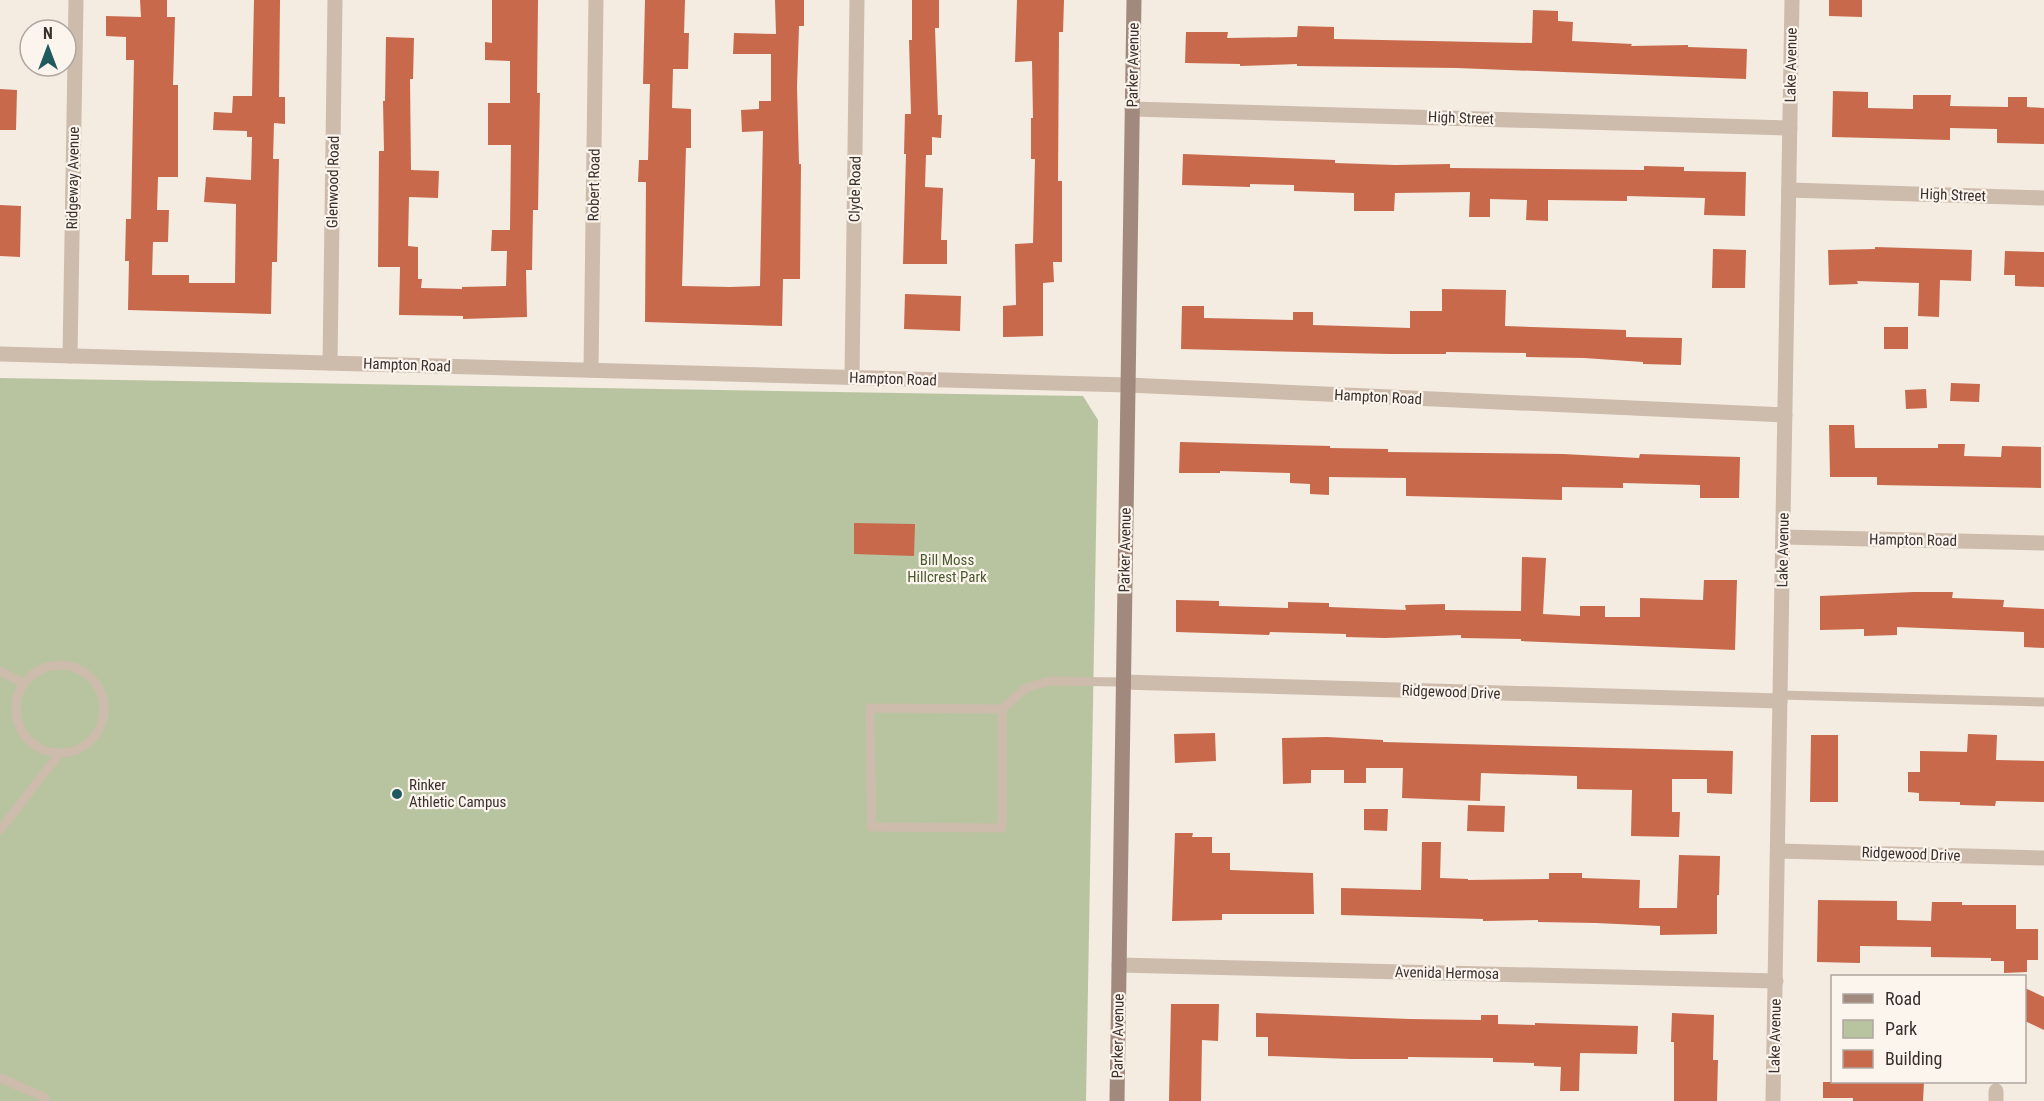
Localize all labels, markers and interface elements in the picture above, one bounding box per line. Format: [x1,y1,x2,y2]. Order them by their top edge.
north arrow [18,18,78,78]
street label: Parker Avenue [1123,22,1143,108]
text: N [43,24,53,43]
street label: Lake Avenue [1781,28,1801,102]
street label: High Street [1428,108,1494,128]
street label: Ridgeway Avenue [63,126,83,230]
street label: Glenwood Road [323,136,343,228]
street label: Robert Road [584,148,604,222]
street label: Clyde Road [845,156,865,222]
street label: High Street [1920,185,1986,205]
street label: Hampton Road [363,354,451,376]
street label: Hampton Road [849,368,937,390]
street label: Hampton Road [1334,386,1422,408]
street label: Parker Avenue [1115,507,1135,593]
street label: Lake Avenue [1773,513,1793,587]
street label: Hampton Road [1869,530,1957,550]
park label: Bill Moss Hillcrest Park [907,551,987,586]
street label: Ridgewood Drive [1401,681,1501,703]
place label: Rinker Athletic Campus [409,776,507,811]
marker: Rinker Athletic Campus [390,787,404,801]
street label: Ridgewood Drive [1861,843,1961,865]
street label: Avenida Hermosa [1395,963,1499,983]
legend [1831,975,2026,1083]
text: Road [1885,988,1921,1009]
street label: Parker Avenue [1108,993,1128,1079]
street label: Lake Avenue [1765,999,1785,1073]
text: Park [1885,1018,1917,1039]
text: Building [1885,1048,1942,1069]

